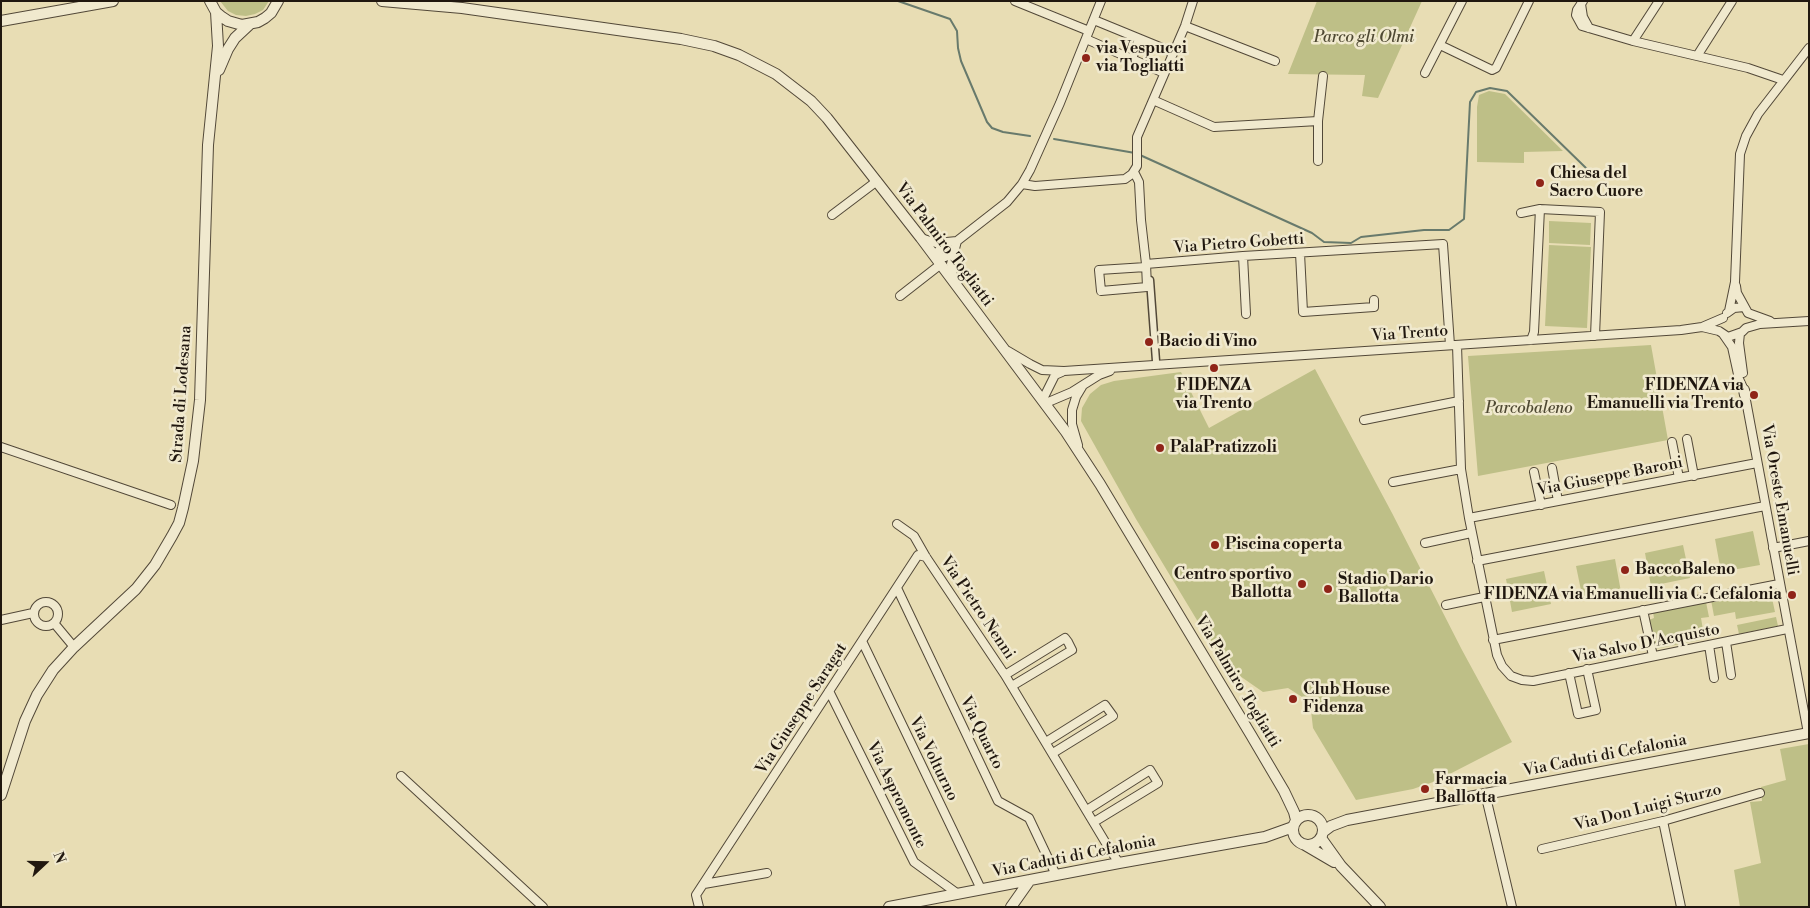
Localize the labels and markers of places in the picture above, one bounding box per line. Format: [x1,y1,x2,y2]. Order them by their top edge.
place label: via Vespucci via Togliatti [1096,39,1187,77]
marker: via Vespucci via Togliatti [1080,52,1092,64]
place label: Chiesa del Sacro Cuore [1550,164,1643,202]
marker: Chiesa del Sacro Cuore [1534,177,1546,189]
place label: Bacio di Vino [1159,332,1257,352]
marker: Bacio di Vino [1143,336,1155,348]
marker: FIDENZA via Trento [1208,362,1220,374]
place label: FIDENZA via Trento [1176,376,1252,414]
place label: FIDENZA via Emanuelli via Trento [1587,376,1744,414]
marker: FIDENZA via Emanuelli via Trento [1748,389,1760,401]
place label: PalaPratizzoli [1170,438,1277,458]
marker: PalaPratizzoli [1154,442,1166,454]
place label: Piscina coperta [1225,535,1342,555]
marker: Piscina coperta [1209,539,1221,551]
place label: BaccoBaleno [1635,560,1736,580]
marker: BaccoBaleno [1619,564,1631,576]
place label: Centro sportivo Ballotta [1174,565,1292,603]
place label: Stadio Dario Ballotta [1338,570,1434,608]
marker: Centro sportivo Ballotta [1296,578,1308,590]
marker: Stadio Dario Ballotta [1322,583,1334,595]
place label: FIDENZA via Emanuelli via C. Cefalonia [1484,585,1782,605]
marker: FIDENZA via Emanuelli via C. Cefalonia [1786,589,1798,601]
place label: Club House Fidenza [1303,680,1390,718]
marker: Club House Fidenza [1287,693,1299,705]
place label: Farmacia Ballotta [1435,770,1507,808]
marker: Farmacia Ballotta [1419,783,1431,795]

